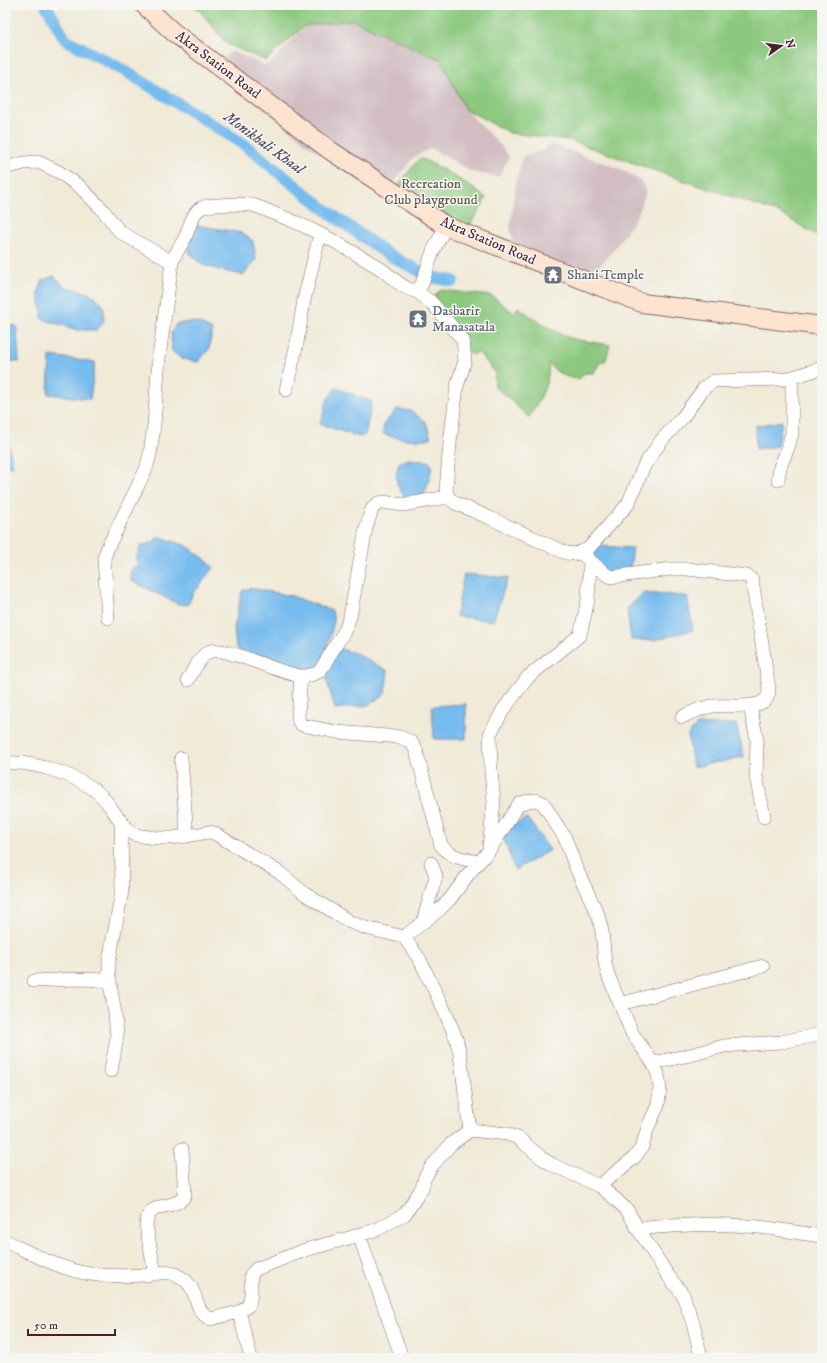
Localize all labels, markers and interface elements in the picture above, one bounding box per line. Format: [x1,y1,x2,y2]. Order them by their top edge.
north arrow [761,26,801,66]
street label: Akra Station Road [172,27,264,103]
text: N [782,38,798,50]
water label: Monikhali Khaal [219,107,310,180]
park label: Recreation Club playground [384,175,478,209]
street label: Akra Station Road [438,213,538,269]
temple icon: Shani Temple [542,264,564,286]
place label: Shani Temple [567,266,644,284]
place label: Dasbarir Manasatala [432,302,495,336]
temple icon: Dasbarir Manasatala [407,308,429,330]
scale bar [28,1311,115,1337]
text: 50 m [34,1318,58,1333]

